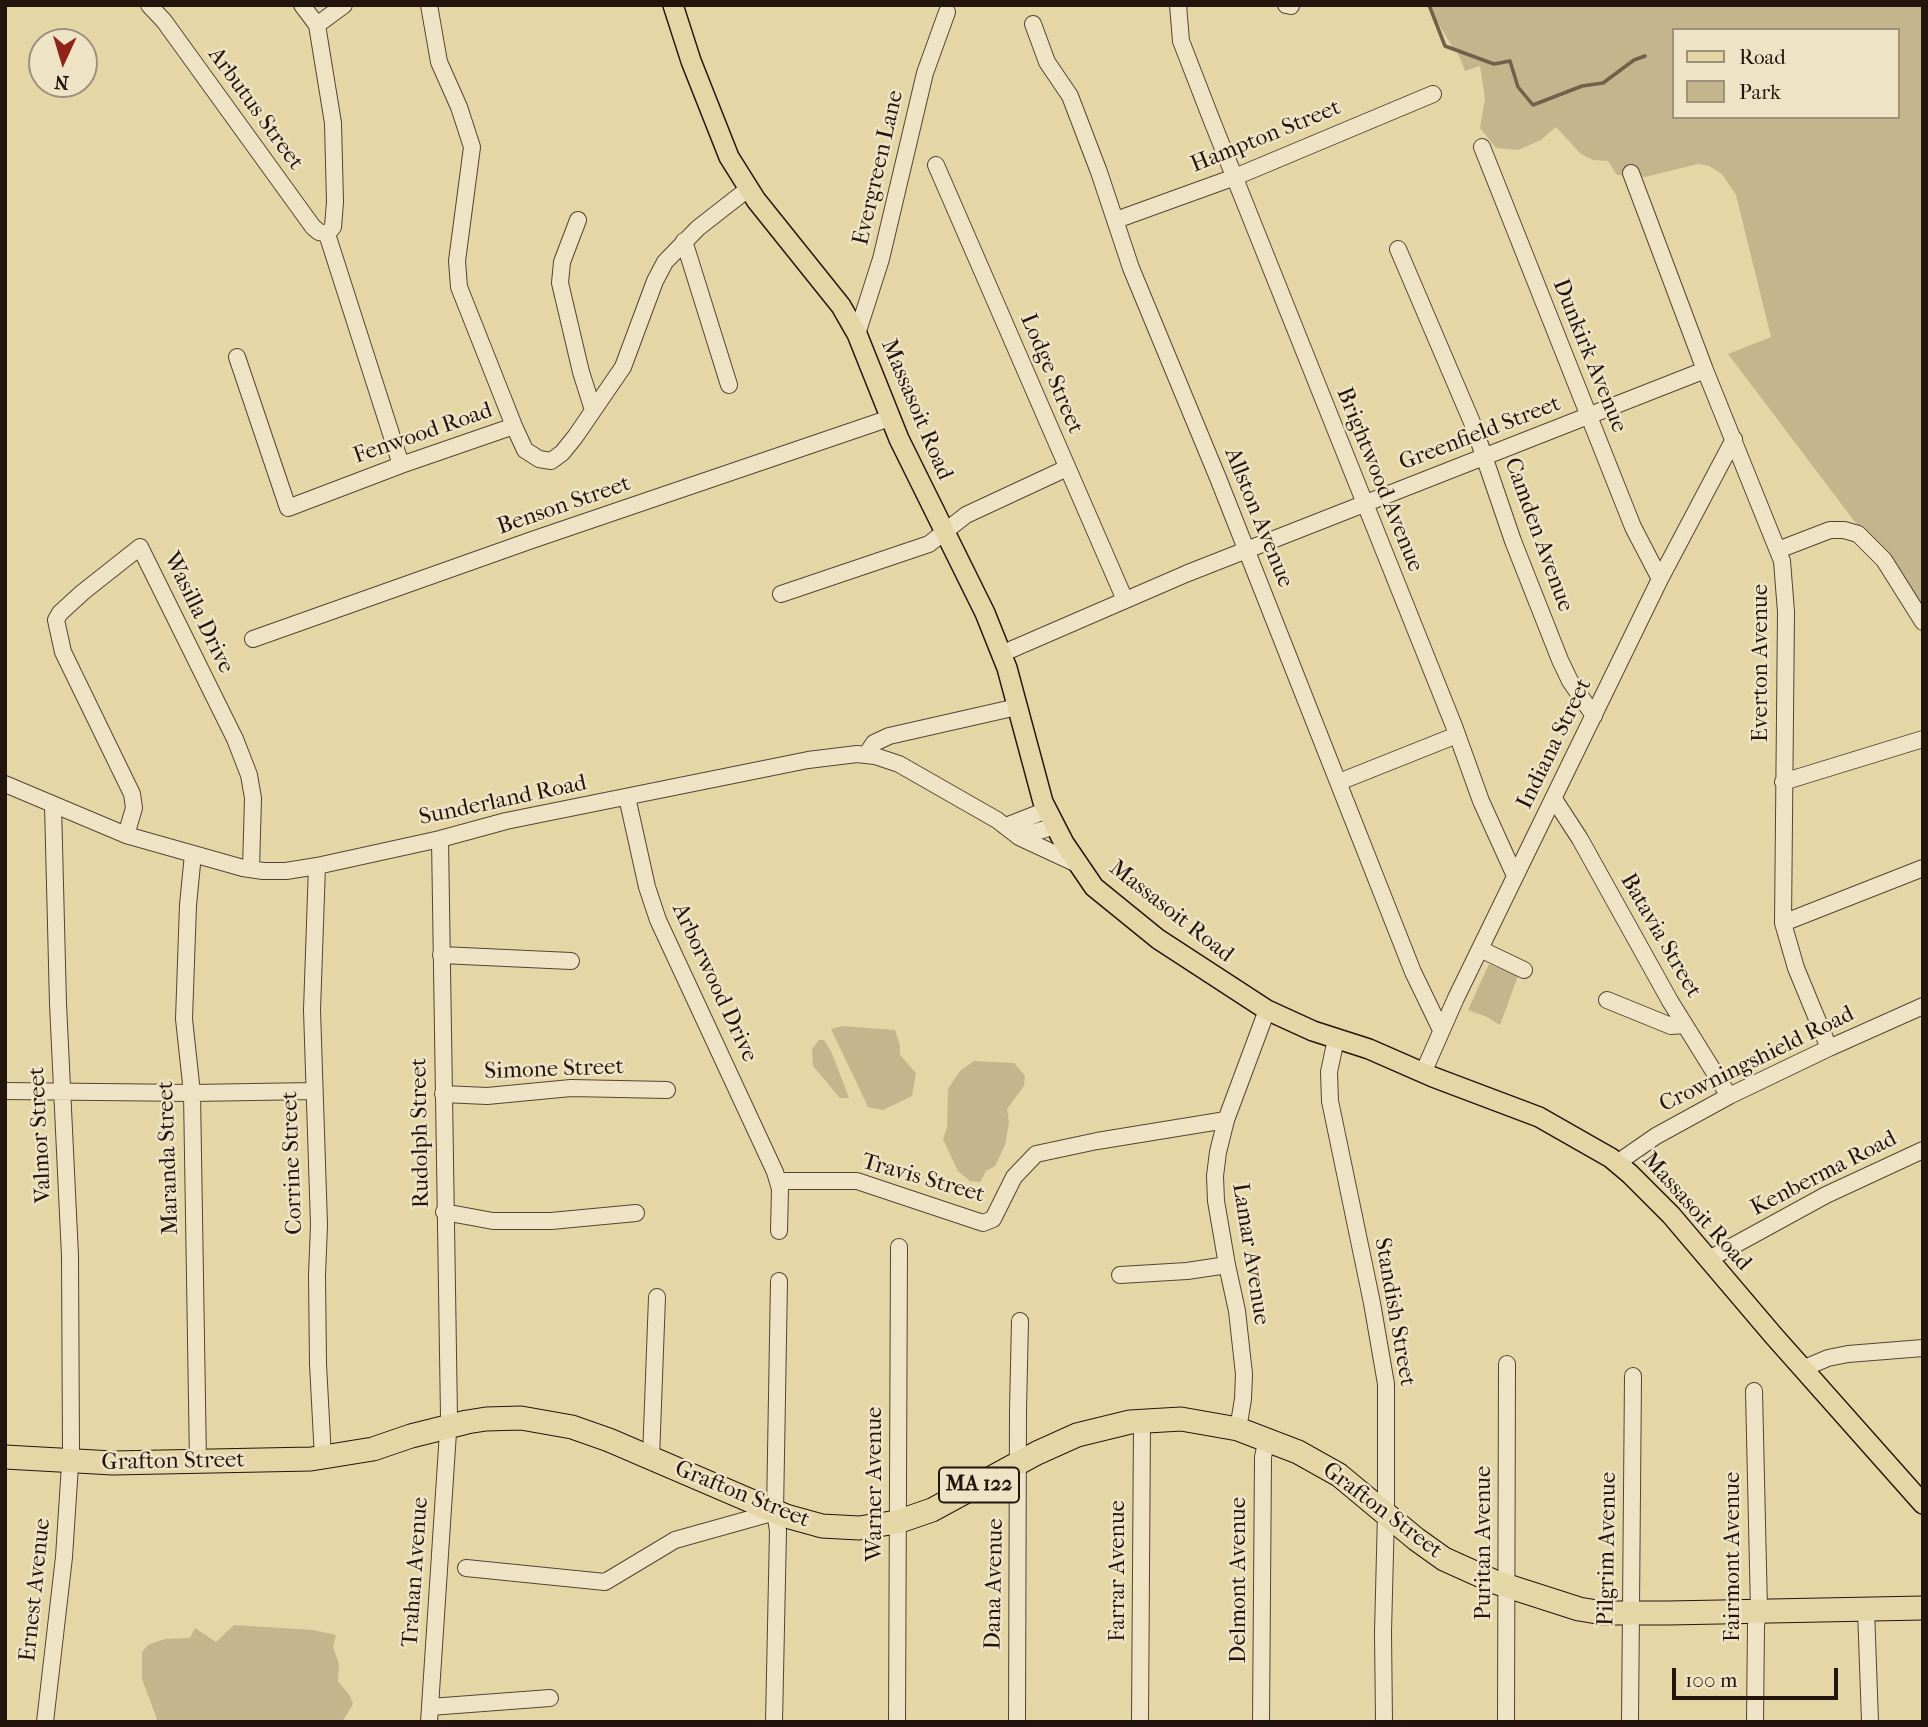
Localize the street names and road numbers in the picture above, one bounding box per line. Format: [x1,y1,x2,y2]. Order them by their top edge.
street label: Arbutus Street [201,42,309,176]
street label: Evergreen Lane [848,88,910,248]
street label: Hampton Street [1187,94,1345,180]
street label: Dunkirk Avenue [1546,275,1632,437]
street label: Lodge Street [1013,310,1089,438]
street label: Massasoit Road [874,335,958,485]
street label: Brightwood Avenue [1329,384,1429,576]
street label: Greenfield Street [1395,391,1565,477]
street label: Fenwood Road [350,397,496,471]
street label: Allston Avenue [1217,444,1299,592]
street label: Camden Avenue [1497,454,1579,616]
street label: Benson Street [494,470,634,542]
street label: Wasilla Drive [157,548,239,678]
street label: Everton Avenue [1747,584,1775,742]
street label: Indiana Street [1512,674,1598,814]
street label: Sunderland Road [417,770,589,832]
street label: Massasoit Road [1103,855,1239,969]
street label: Batavia Street [1613,869,1707,1003]
street label: Arborwood Drive [665,899,763,1067]
street label: Crowningshield Road [1655,1001,1859,1119]
street label: Simone Street [484,1054,624,1086]
street label: Rudolph Street [406,1058,436,1208]
street label: Valmor Street [24,1066,58,1204]
street label: Maranda Street [153,1080,185,1236]
street label: Corrine Street [277,1091,309,1235]
street label: Kenberma Road [1746,1125,1902,1223]
street label: Massasoit Road [1635,1147,1757,1277]
street label: Travis Street [858,1148,988,1210]
street label: Lamar Avenue [1225,1181,1275,1327]
street label: Standish Street [1367,1236,1421,1388]
street label: Warner Avenue [861,1407,889,1561]
street label: Grafton Street [101,1447,245,1477]
street label: Grafton Street [671,1455,813,1535]
street label: Grafton Street [1317,1457,1447,1565]
street label: Puritan Avenue [1470,1466,1498,1620]
road number: MA 122 [939,1468,1019,1502]
street label: Pilgrim Avenue [1593,1472,1623,1626]
street label: Fairmont Avenue [1719,1472,1747,1642]
street label: Trahan Avenue [397,1496,435,1648]
street label: Delmont Avenue [1225,1497,1253,1663]
street label: Farrar Avenue [1104,1500,1132,1642]
street label: Ernest Avenue [15,1517,57,1663]
street label: Dana Avenue [980,1518,1010,1650]

